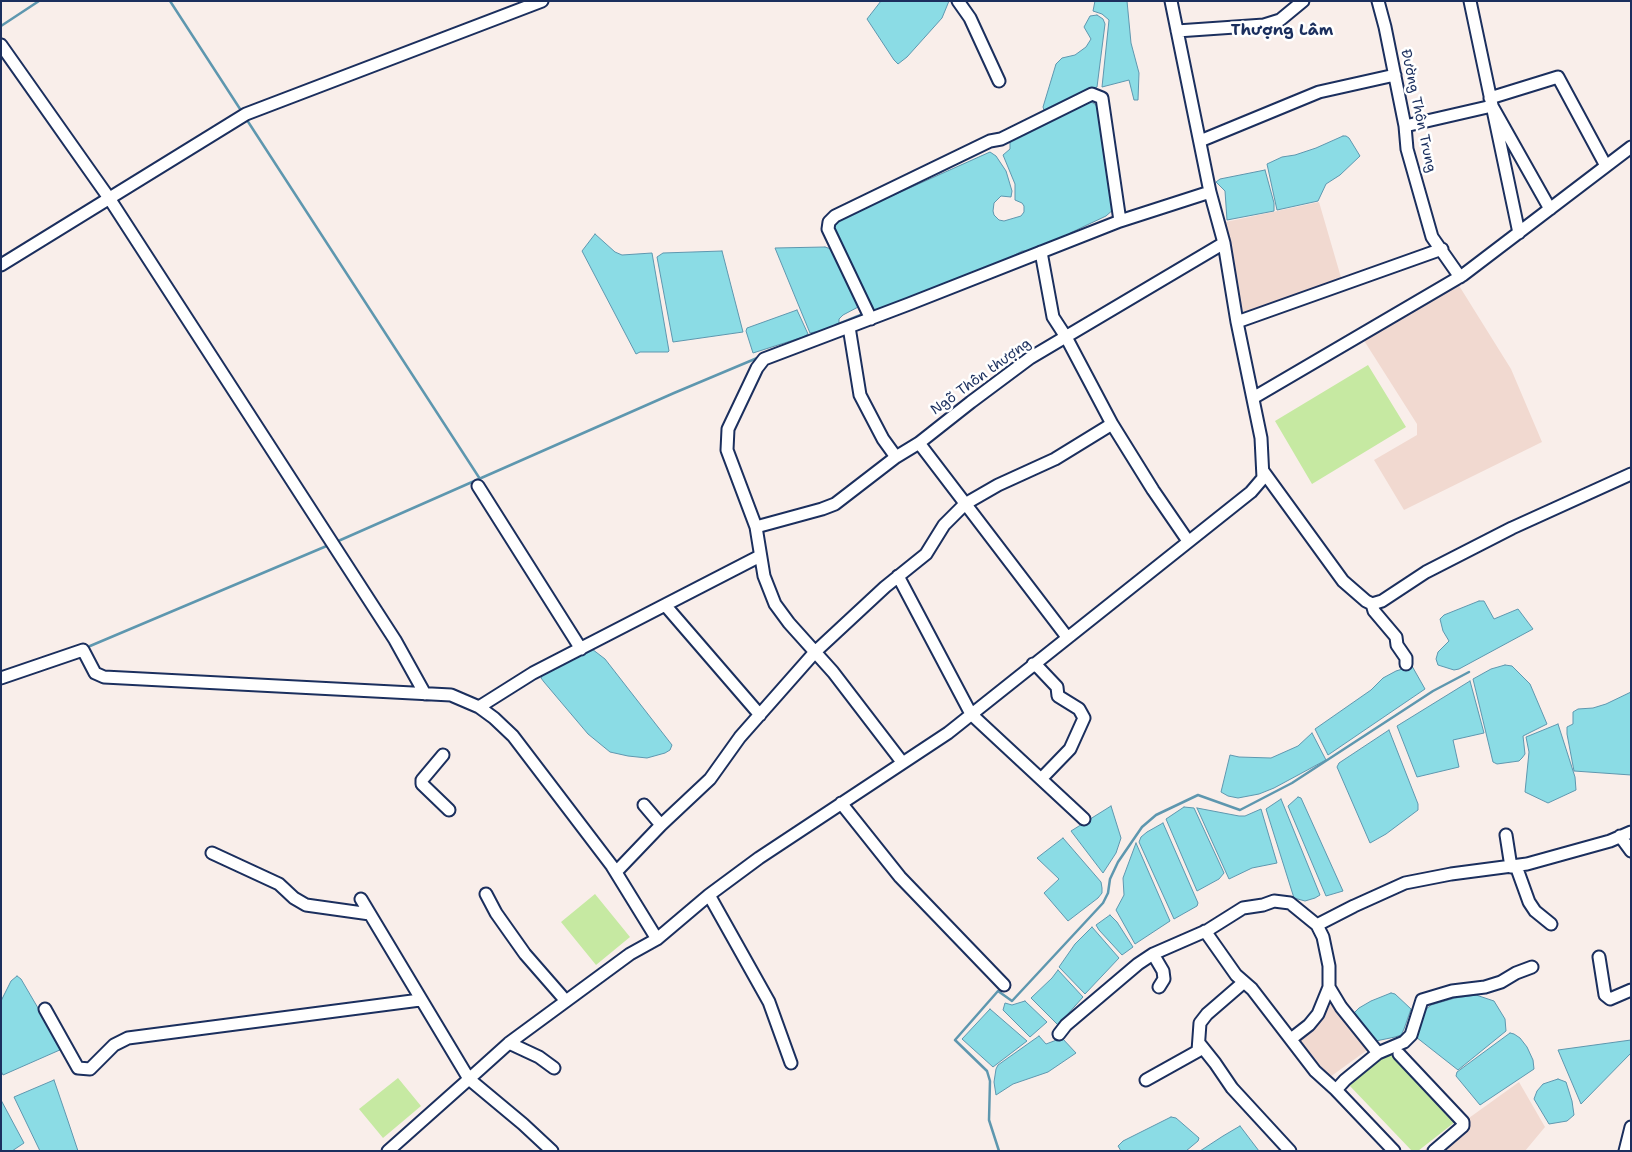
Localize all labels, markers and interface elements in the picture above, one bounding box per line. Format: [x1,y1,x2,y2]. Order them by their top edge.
district label: Thượng Lâm [1231,21,1333,41]
street label: Đường Thôn Trung [1397,48,1439,174]
street label: Ngõ Thôn thượng [928,335,1034,419]

